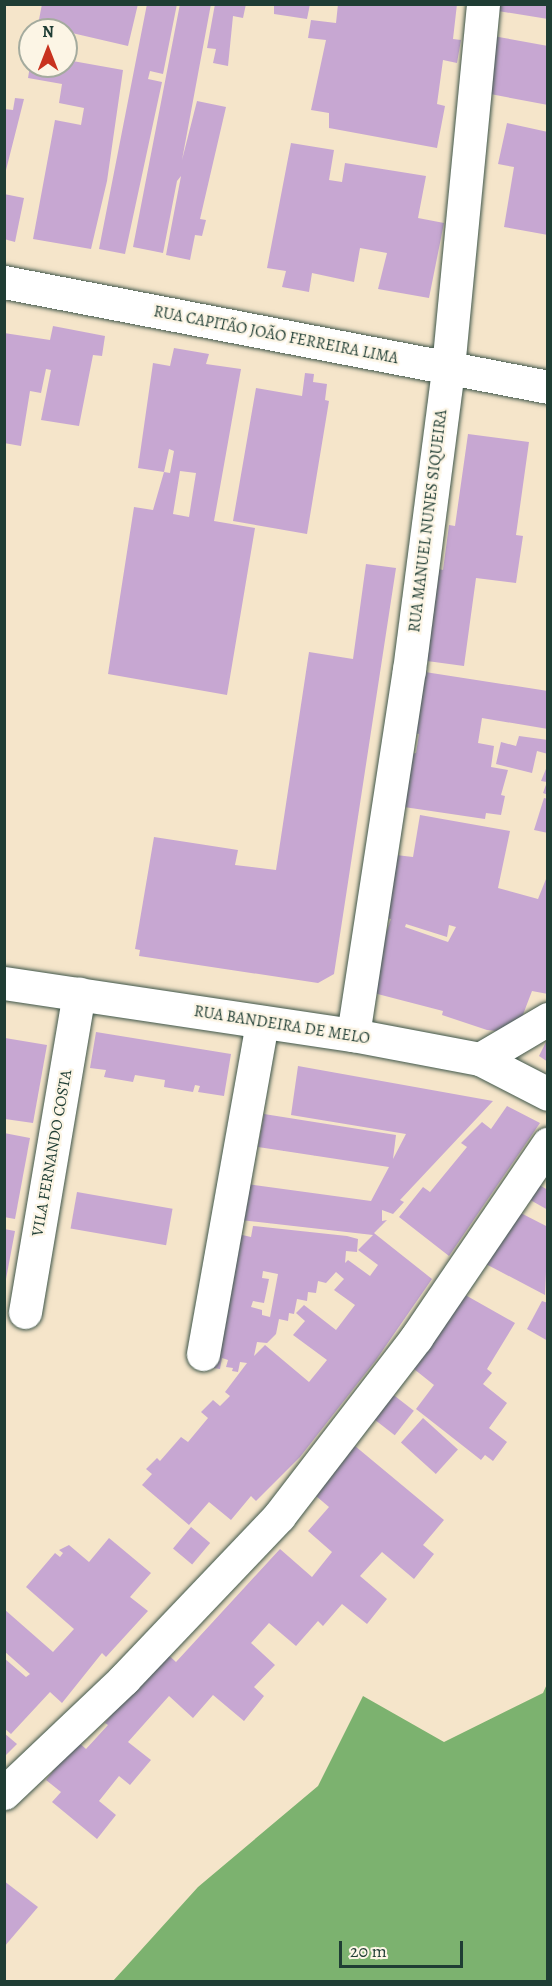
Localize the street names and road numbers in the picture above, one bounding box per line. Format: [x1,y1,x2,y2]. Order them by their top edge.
street label: RUA CAPITÃO JOÃO FERREIRA LIMA [152,302,400,368]
street label: RUA MANUEL NUNES SIQUEIRA [405,408,451,634]
street label: RUA BANDEIRA DE MELO [193,1002,371,1048]
street label: VILA FERNANDO COSTA [28,1068,76,1238]

